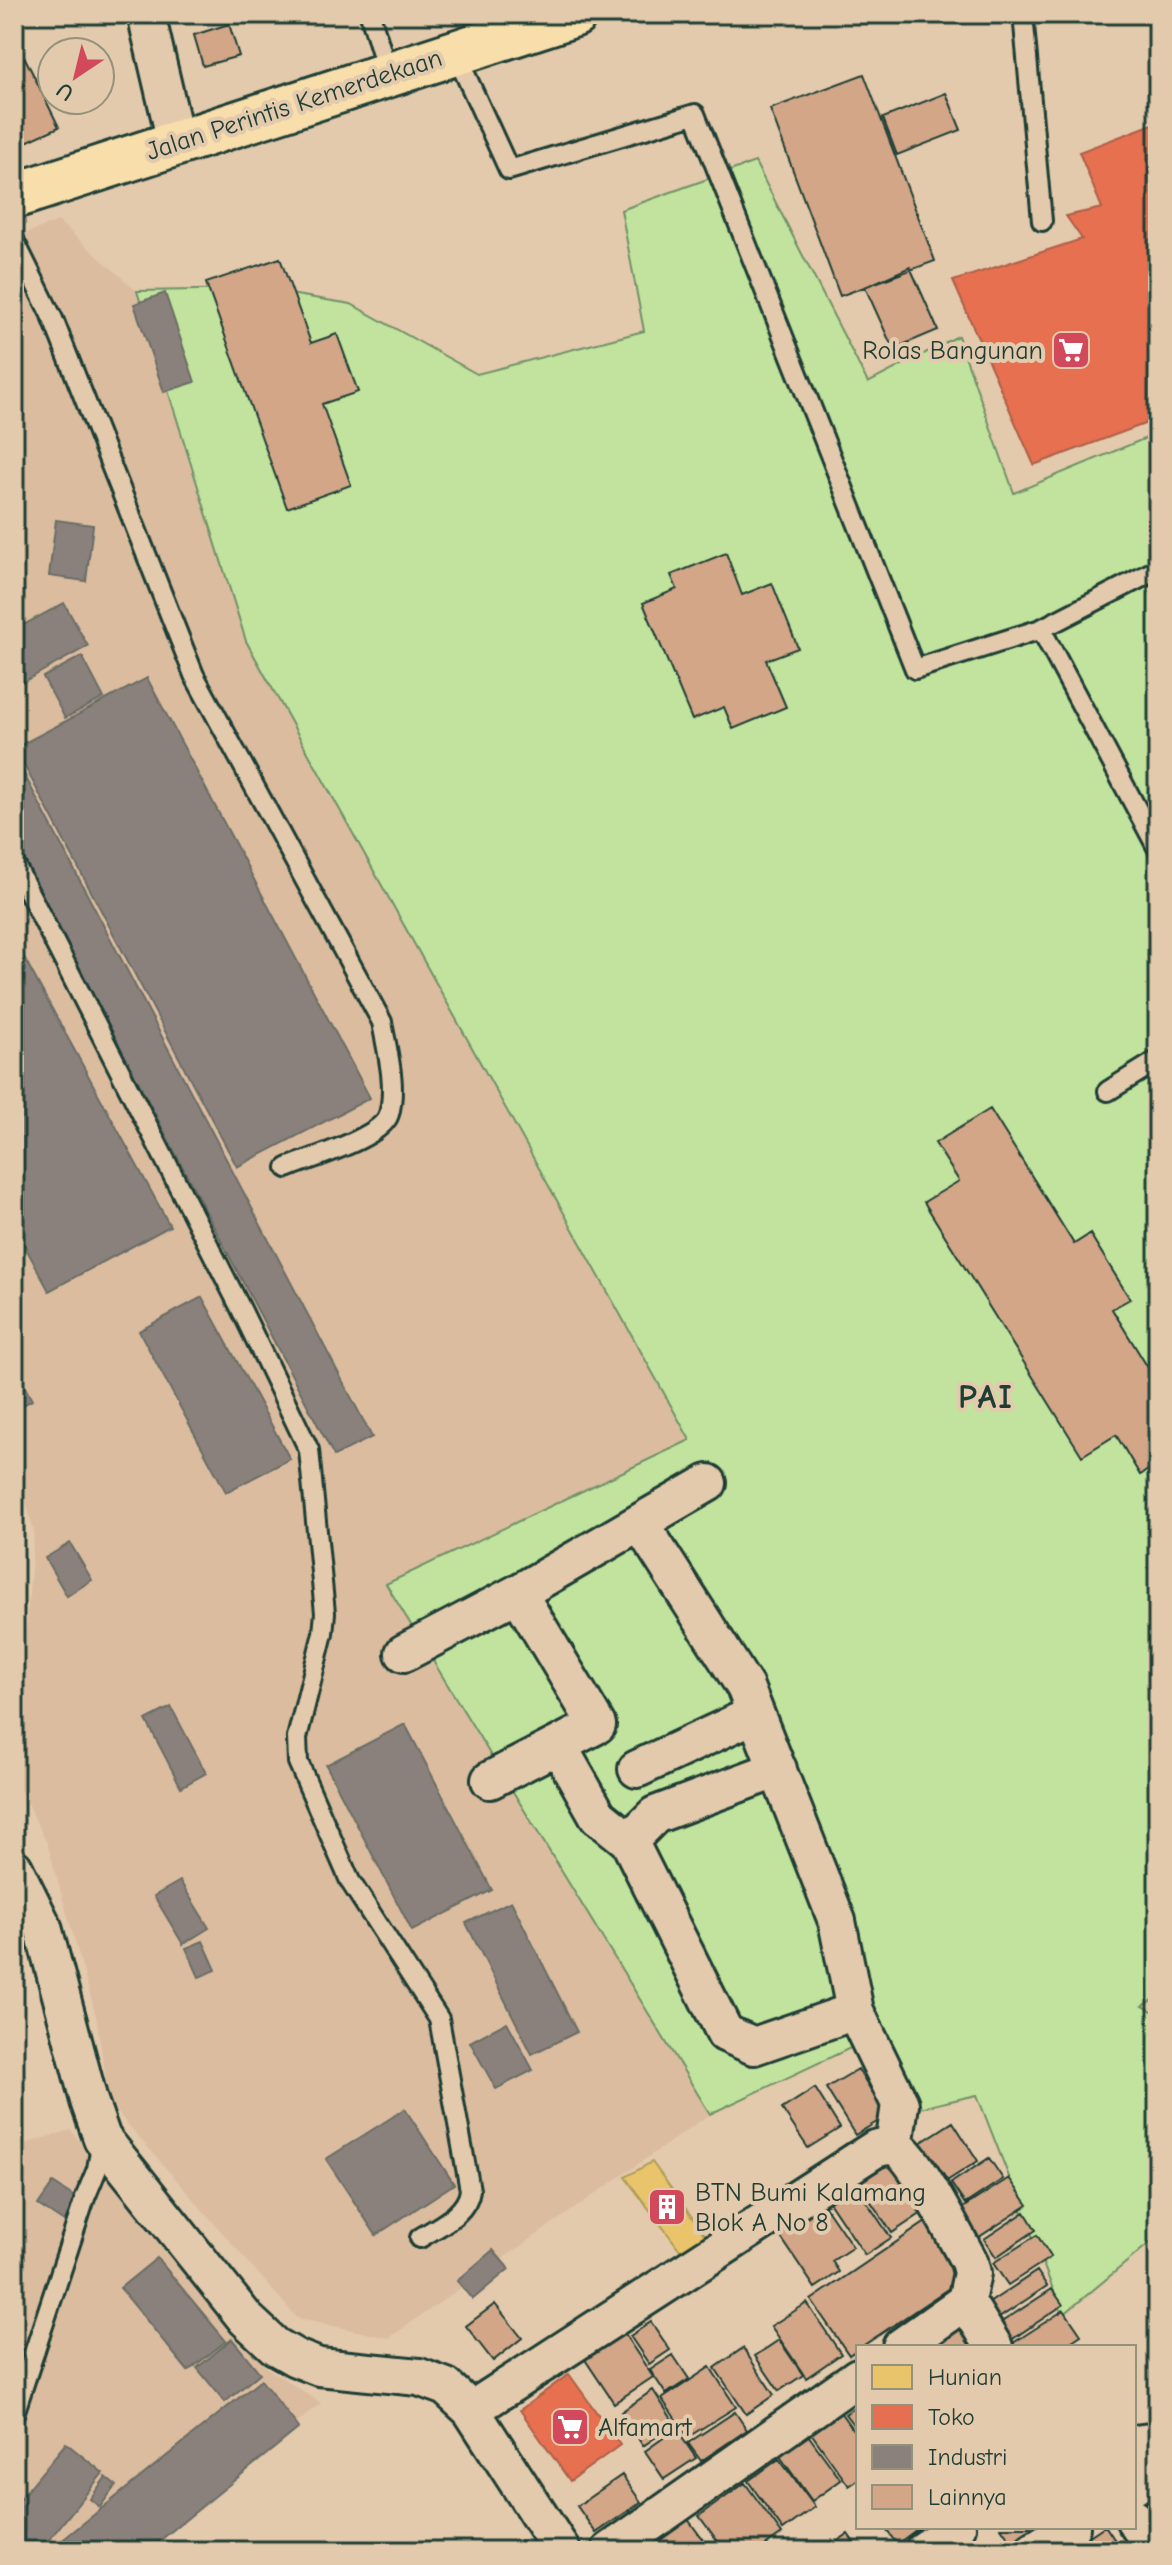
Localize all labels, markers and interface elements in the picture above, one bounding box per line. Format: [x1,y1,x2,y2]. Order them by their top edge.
north arrow [36,36,116,116]
street label: Jalan Perintis Kemerdekaan [143,43,446,167]
text: U [52,77,79,106]
supermarket icon: Rolas Bangunan [1050,329,1092,371]
place label: Rolas Bangunan [862,336,1043,366]
district label: PAI [958,1377,1014,1417]
place label: BTN Bumi Kalamang Blok A No 8 [695,2178,926,2238]
building icon: BTN Bumi Kalamang Blok A No 8 [646,2186,688,2228]
legend [856,2345,1136,2529]
text: Hunian [928,2363,1002,2391]
text: Toko [928,2403,975,2431]
supermarket icon: Alfamart [549,2406,591,2448]
place label: Alfamart [598,2413,693,2443]
text: Industri [928,2443,1008,2471]
text: Lainnya [928,2483,1007,2511]

